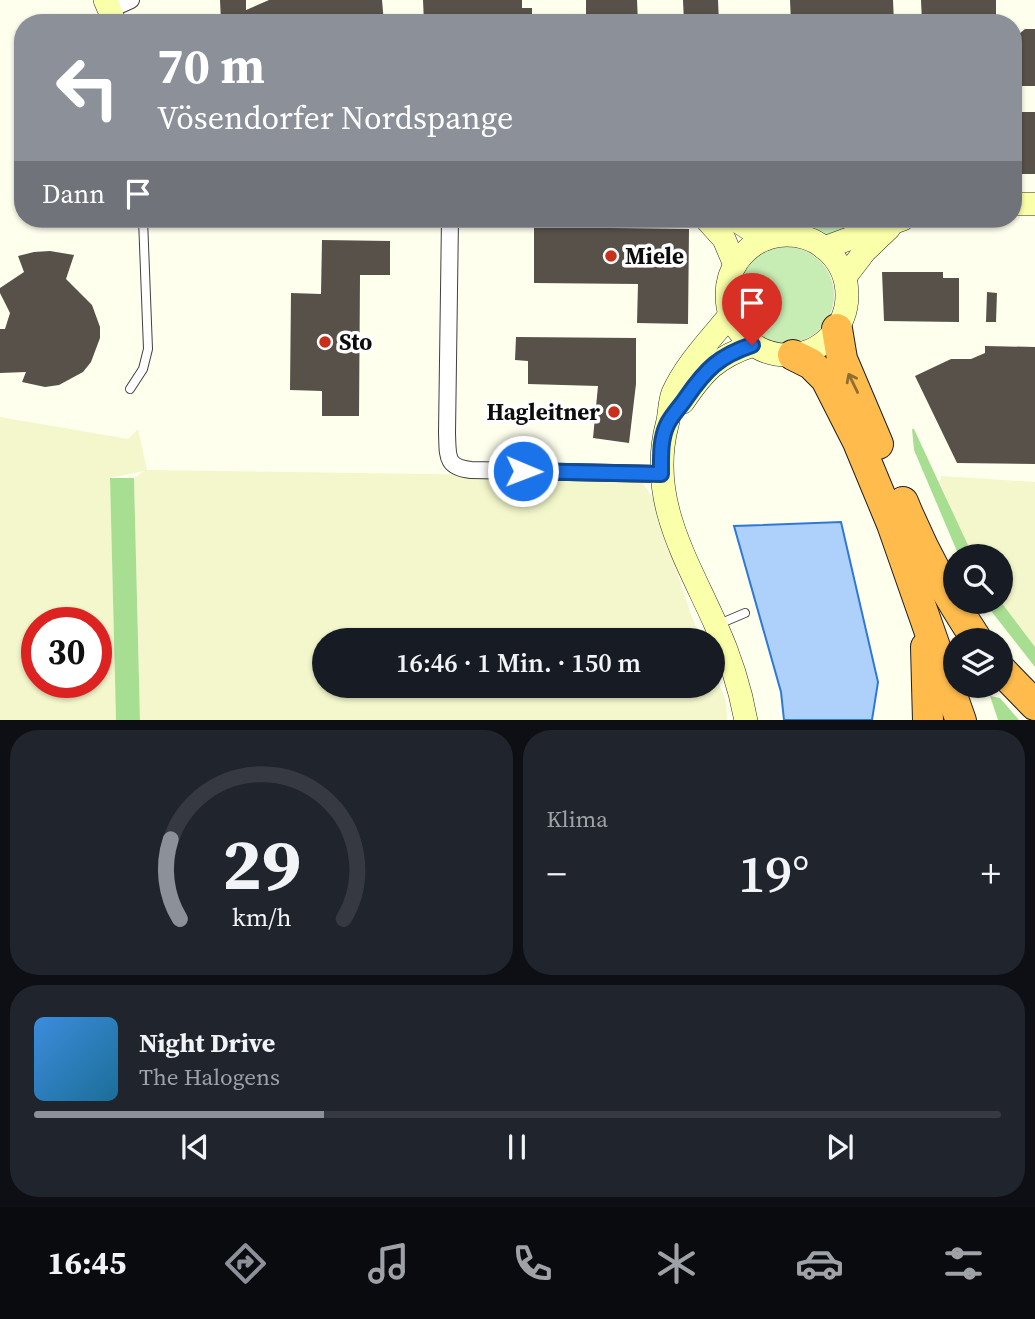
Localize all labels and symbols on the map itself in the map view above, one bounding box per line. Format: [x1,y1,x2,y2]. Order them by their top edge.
place label: Miele [625,240,684,272]
marker: Miele [603,248,619,264]
pin [722,273,782,345]
place label: Sto [339,326,372,358]
marker: Sto [317,334,333,350]
one-way arrow [846,373,859,394]
place label: Hagleitner [487,396,600,428]
marker: Hagleitner [606,404,622,420]
position arrow [486,434,560,508]
speed limit sign: 30 [21,607,112,698]

